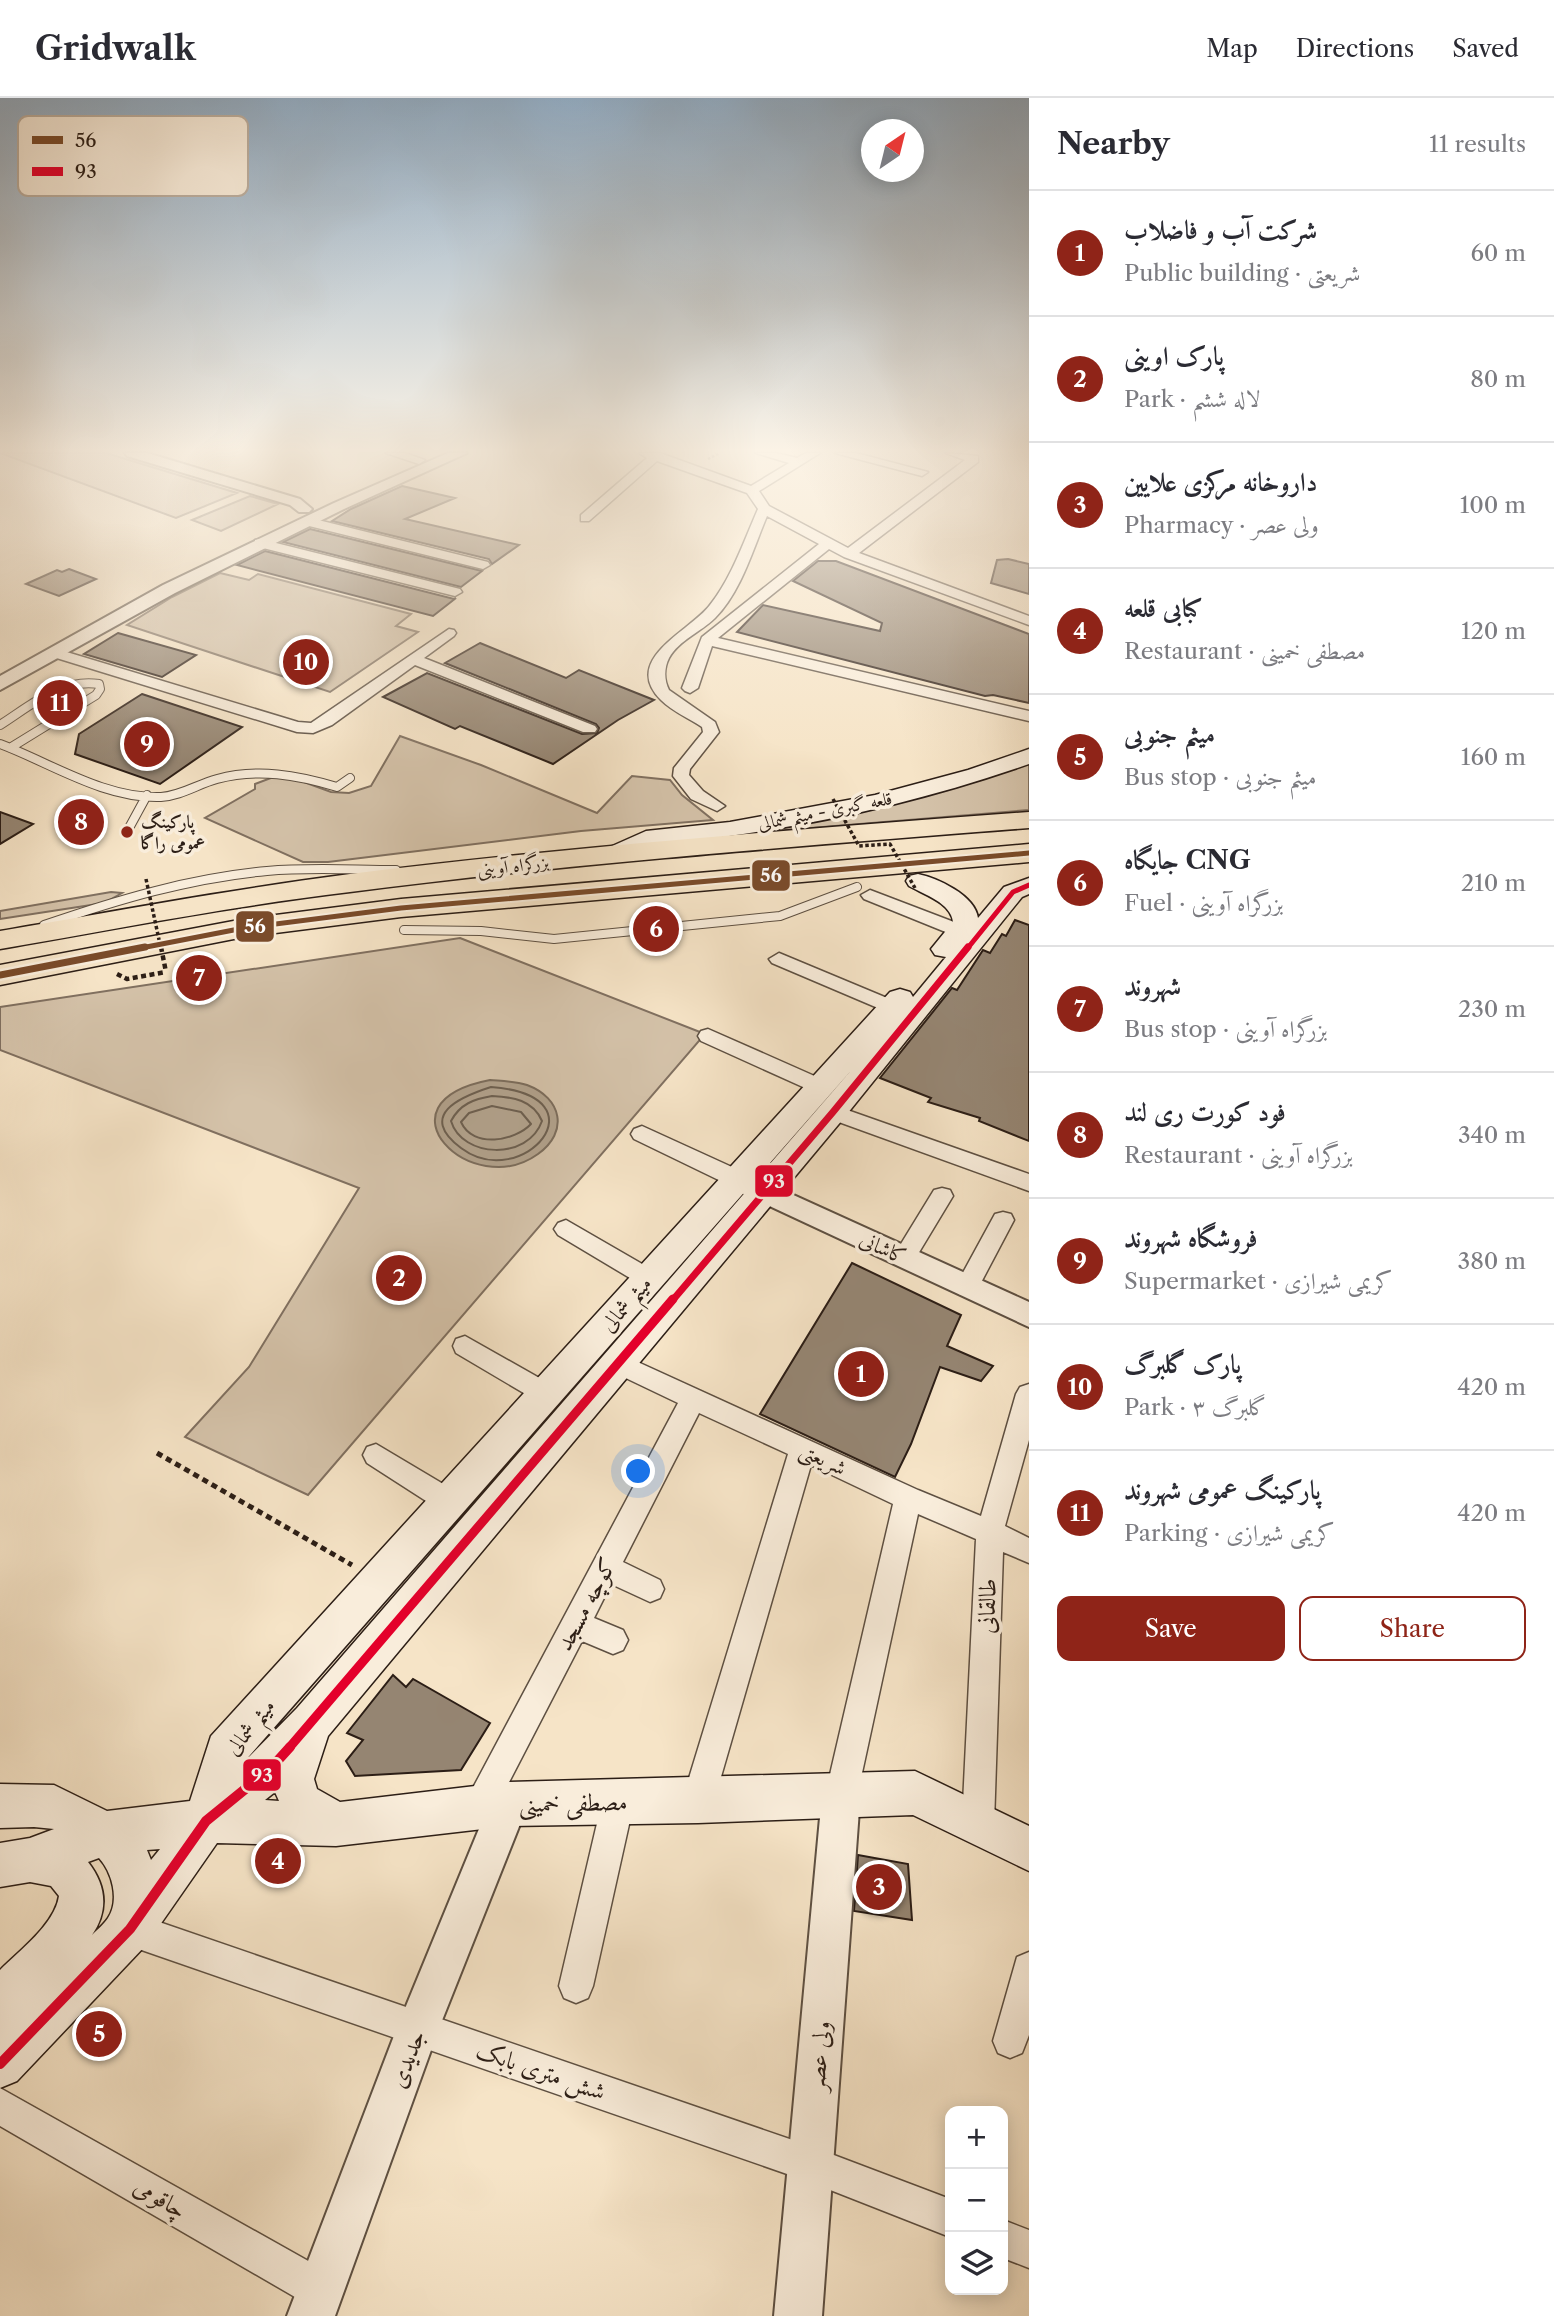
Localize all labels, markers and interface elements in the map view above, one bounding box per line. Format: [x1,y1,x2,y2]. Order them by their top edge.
text: Gridwalk [35,28,196,69]
text: Map [1206,34,1258,63]
text: Directions [1296,34,1414,63]
text: Saved [1452,34,1519,63]
legend [18,116,248,196]
north arrow [861,119,924,182]
text: Nearby [1057,125,1170,162]
text: 56 [75,129,96,152]
text: 11 results [1429,130,1526,158]
text: 93 [75,160,97,183]
text: شرکت آب و فاضلاب [1124,214,1317,246]
text: 1 [1075,239,1085,267]
text: 60 m [1470,239,1526,267]
text: Public building · شریعتی [1124,259,1360,287]
text: پارک اوینی [1124,340,1224,372]
text: 2 [1073,365,1087,393]
text: 80 m [1470,365,1526,393]
text: Park · لاله ششم [1124,385,1260,413]
text: داروخانه مرکزی علایین [1124,466,1317,498]
text: 3 [1074,491,1087,519]
text: 100 m [1460,491,1526,519]
text: Pharmacy · ولی عصر [1124,511,1319,539]
text: کبابی قلعه [1124,592,1202,624]
text: 4 [1073,617,1087,645]
text: 120 m [1461,617,1526,645]
pin: 10 [283,636,329,688]
text: Restaurant · مصطفی خمینی [1124,637,1365,665]
pin: 11 [37,677,83,729]
pin: 9 [124,718,170,770]
text: میثم جنوبی [1124,718,1215,750]
text: 5 [1074,743,1086,771]
text: 160 m [1461,743,1526,771]
text: Bus stop · میثم جنوبی [1124,763,1316,791]
street label: قلعه گبری - میثم شمالی [756,787,895,842]
pin: 8 [58,796,104,848]
place label: پارکینگ عمومی راگا [141,810,205,854]
marker: پارکینگ عمومی راگا [119,824,135,840]
text: جایگاه CNG [1124,844,1251,876]
street label: بزرگراه آوینی [476,850,550,882]
line badge: 56 [751,859,791,892]
text: 56 [760,864,782,887]
text: 6 [1073,869,1087,897]
text: 210 m [1461,869,1526,897]
text: Fuel · بزرگراه آوینی [1124,889,1283,917]
pin: 6 [633,903,679,955]
line badge: 56 [235,910,275,943]
text: 56 [244,915,266,938]
pin: 7 [176,952,222,1004]
text: شهروند [1124,970,1181,1002]
text: 7 [1074,995,1086,1023]
text: 230 m [1458,995,1526,1023]
text: Bus stop · بزرگراه آوینی [1124,1015,1327,1043]
text: فود کورت ری لند [1124,1096,1286,1128]
text: 8 [1073,1121,1087,1149]
text: 340 m [1458,1121,1526,1149]
text: Restaurant · بزرگراه آوینی [1124,1141,1353,1169]
line badge: 93 [754,1164,794,1198]
text: 93 [763,1170,785,1193]
text: فروشگاه شهروند [1124,1222,1258,1254]
street label: کاشانی [856,1226,910,1269]
text: 9 [1073,1247,1087,1275]
text: 380 m [1458,1247,1526,1275]
pin: 2 [376,1252,422,1304]
text: Supermarket · کریمی شیرازی [1124,1267,1392,1295]
street label: میثم شمالی [595,1271,663,1342]
pin: 1 [838,1348,884,1400]
text: پارک گلبرگ [1124,1348,1241,1380]
text: 10 [1068,1373,1092,1401]
text: 420 m [1457,1373,1526,1401]
text: Park · گلبرگ ۳ [1124,1393,1267,1421]
street label: شریعتی [795,1437,850,1483]
your location [621,1454,655,1488]
text: پارکینگ عمومی شهروند [1124,1474,1321,1506]
text: 11 [1070,1499,1090,1527]
text: 420 m [1457,1499,1526,1527]
text: Parking · کریمی شیرازی [1124,1519,1335,1547]
street label: کوچه مسجد [549,1552,625,1657]
street label: طالقانی [971,1578,1002,1634]
button: Save [1057,1596,1285,1661]
button: Share [1299,1596,1526,1661]
street label: میثم شمالی [219,1693,287,1766]
line badge: 93 [242,1758,282,1792]
text: 93 [251,1764,273,1787]
street label: مصطفی خمینی [518,1787,628,1821]
pin: 4 [255,1835,301,1887]
pin: 3 [856,1861,902,1913]
pin: 5 [76,2008,122,2060]
street label: ولی عصر [801,2020,838,2095]
street label: جدیدی [382,2026,431,2092]
street label: شش متری بابک [472,2035,610,2108]
map controls [945,2106,1008,2295]
button: + [945,2106,1008,2169]
button: − [945,2169,1008,2232]
street label: چاقومی [127,2171,192,2227]
button: layers [945,2232,1008,2295]

